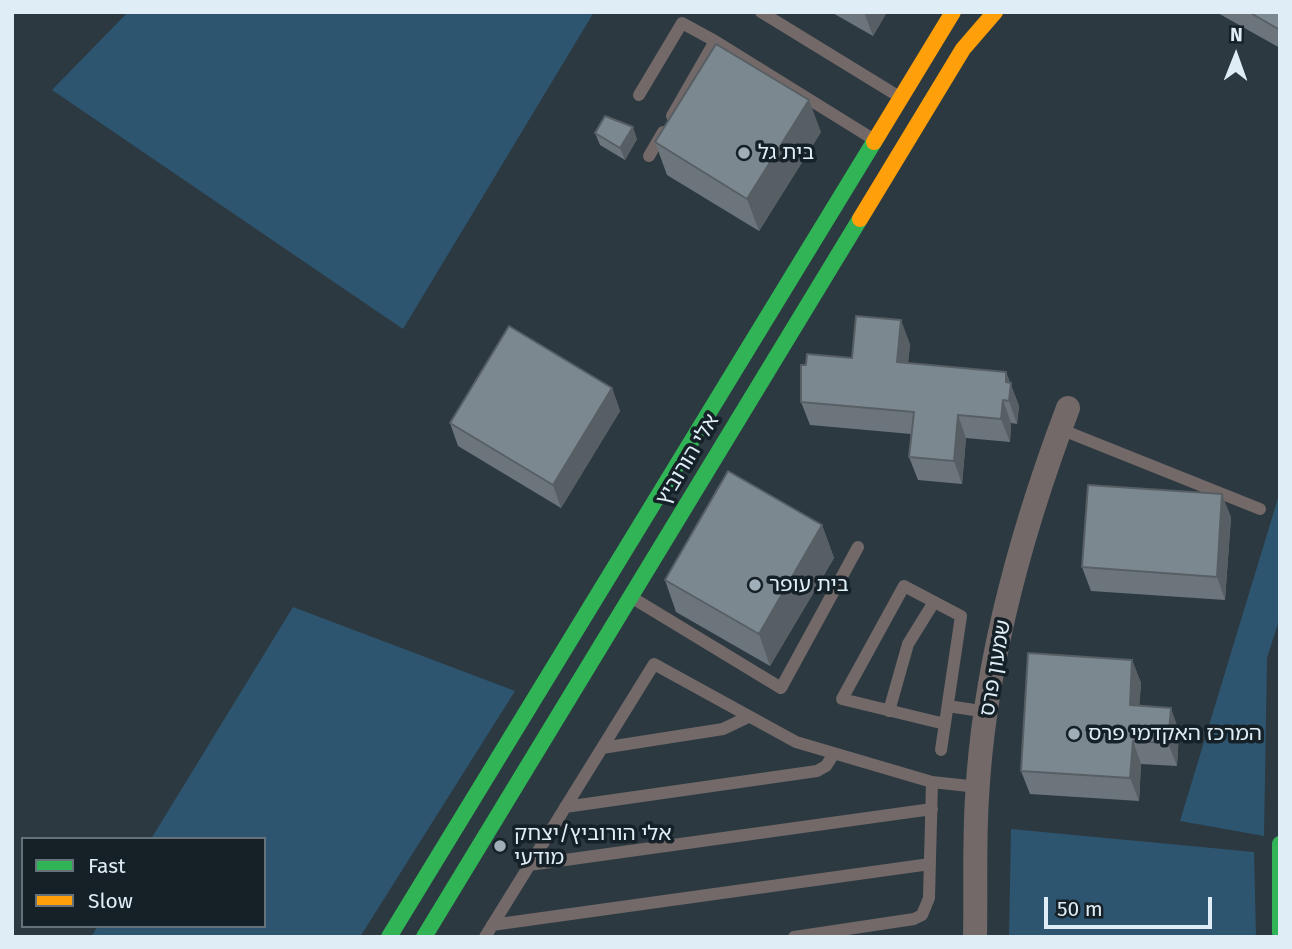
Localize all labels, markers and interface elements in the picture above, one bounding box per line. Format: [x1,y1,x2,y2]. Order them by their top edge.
north arrow [1201,21,1271,91]
text: N [1230,23,1243,46]
place label: בית גל [758,140,814,166]
marker: בית גל [736,145,752,161]
street label: אלי הורוביץ [651,410,725,510]
place label: בית עופר [769,572,849,598]
marker: בית עופר [747,577,763,593]
street label: שמעון פרס [975,618,1017,718]
place label: המרכז האקדמי פרס [1088,721,1262,747]
marker: המרכז האקדמי פרס [1066,726,1082,742]
place label: אלי הורוביץ/יצחק מודעי [514,821,671,871]
legend [21,837,266,928]
marker: אלי הורוביץ/יצחק מודעי [492,838,508,854]
text: Fast [88,853,126,879]
scale bar [1047,883,1215,927]
text: Slow [88,888,133,914]
text: 50 m [1057,896,1103,922]

